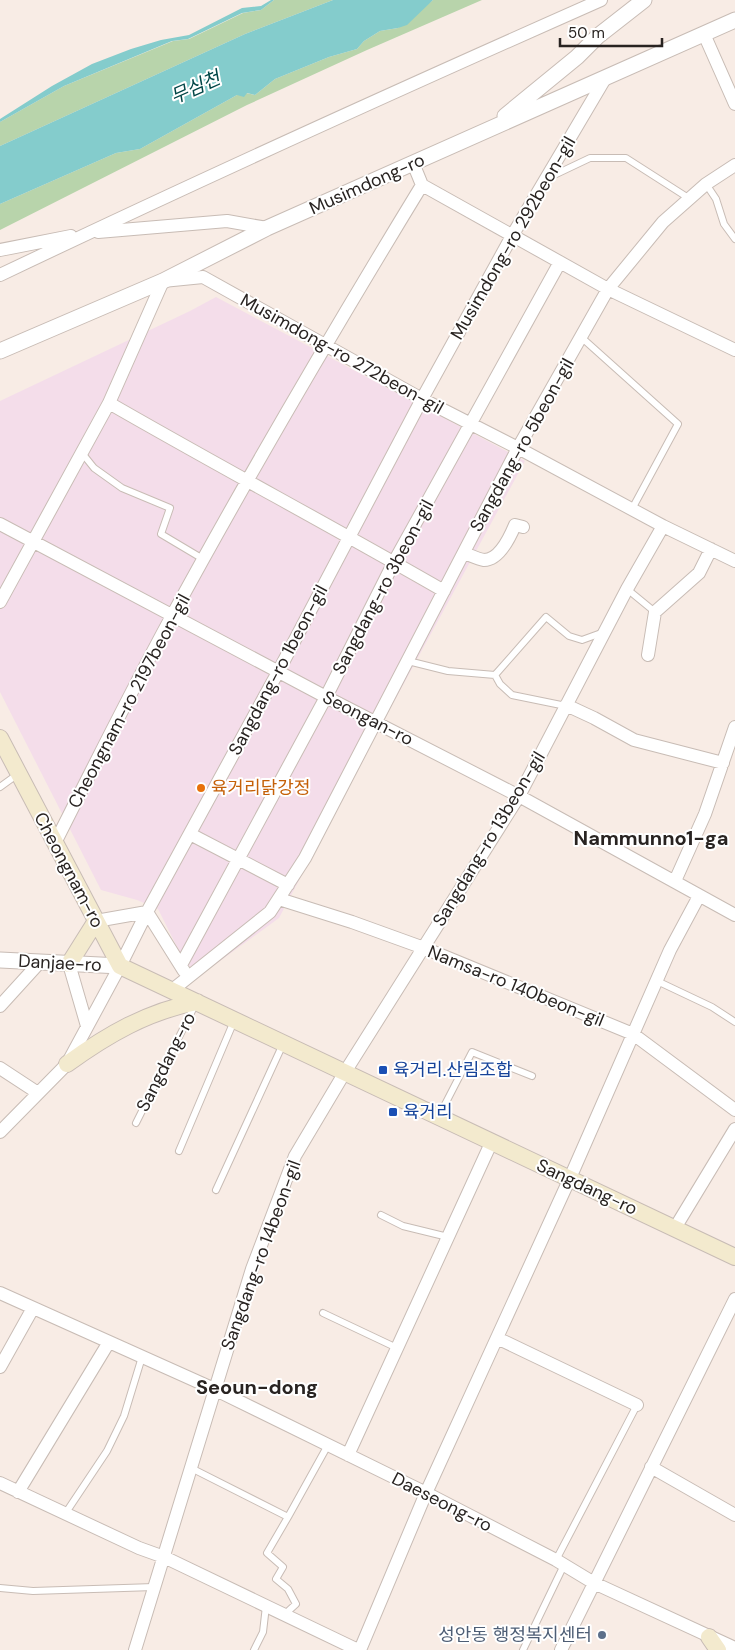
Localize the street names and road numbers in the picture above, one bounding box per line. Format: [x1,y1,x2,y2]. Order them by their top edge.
street label: Musimdong-ro 292beon-gil [445,132,581,344]
street label: Musimdong-ro [306,148,428,220]
street label: Musimdong-ro 272beon-gil [236,288,448,420]
street label: Sangdang-ro 5beon-gil [464,354,580,536]
street label: Sangdang-ro 3beon-gil [327,496,439,678]
street label: Sangdang-ro 1beon-gil [223,581,333,759]
street label: Cheongnam-ro 2197beon-gil [62,590,196,812]
street label: Seongan-ro [319,685,417,751]
street label: Sangdang-ro 13beon-gil [427,747,551,931]
street label: Cheongnam-ro [28,808,110,932]
street label: Namsa-ro 140beon-gil [424,940,608,1032]
street label: Danjae-ro [18,949,102,977]
street label: Sangdang-ro [131,1008,201,1116]
street label: Sangdang-ro [533,1153,641,1221]
street label: Sangdang-ro 14beon-gil [215,1157,307,1353]
street label: Daeseong-ro [388,1466,496,1538]

